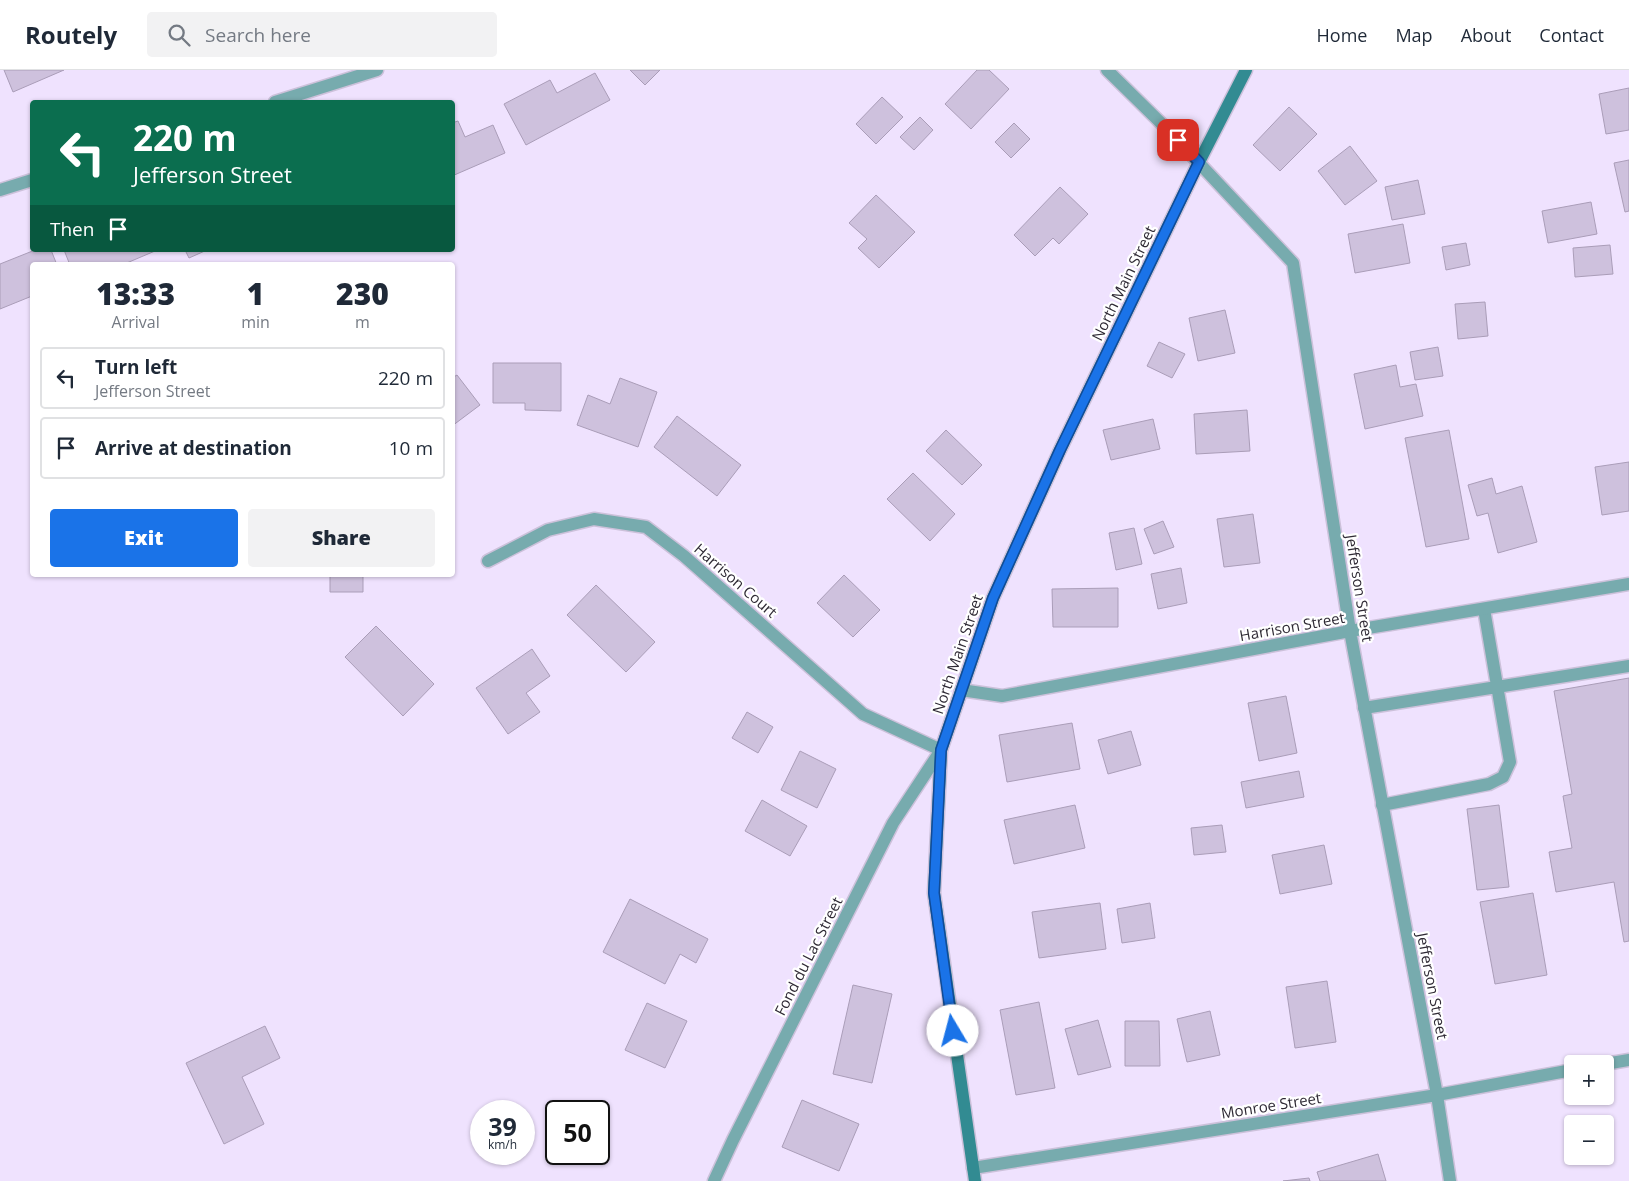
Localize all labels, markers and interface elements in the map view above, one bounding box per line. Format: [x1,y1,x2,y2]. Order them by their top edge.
search box [147,12,497,57]
text: Routely [25,18,117,51]
icon: search [165,21,193,49]
text: Search here [205,22,311,48]
text: Home [1317,23,1367,47]
text: Map [1395,23,1433,47]
text: About [1461,23,1511,47]
text: Contact [1539,23,1604,47]
text: 220 m [133,114,237,161]
pin [1157,119,1199,161]
icon: left [50,120,115,185]
icon: arrive [1164,126,1192,154]
text: Jefferson Street [133,159,292,189]
icon: arrive [104,215,132,243]
text: Then [50,216,94,242]
street label: North Main Street [1087,222,1159,344]
text: 13:33 [96,273,175,314]
text: 1 [247,273,264,314]
text: 230 [336,273,389,314]
text: Arrival [112,311,160,333]
text: min [241,311,270,333]
text: m [355,311,370,333]
text: Turn left [95,354,177,380]
icon: left [52,364,80,392]
text: 220 m [378,365,433,391]
text: Jefferson Street [95,380,210,402]
icon: arrive [52,434,80,462]
text: Arrive at destination [95,435,292,461]
text: 10 m [389,435,433,461]
button: Exit [50,509,238,567]
button: Share [248,509,435,567]
street label: Jefferson Street [1341,531,1378,643]
street label: Harrison Court [690,538,782,622]
street label: North Main Street [927,591,987,717]
street label: Harrison Street [1238,607,1346,645]
street label: Fond du Lac Street [769,893,847,1019]
street label: Jefferson Street [1412,929,1453,1041]
position arrow [926,1004,978,1056]
map controls [1564,1055,1614,1165]
button: + [1564,1055,1614,1105]
street label: Monroe Street [1220,1087,1322,1123]
speed limit sign: 50 [545,1100,610,1165]
text: 39 [488,1109,517,1143]
button: − [1564,1115,1614,1165]
text: km/h [488,1136,517,1153]

